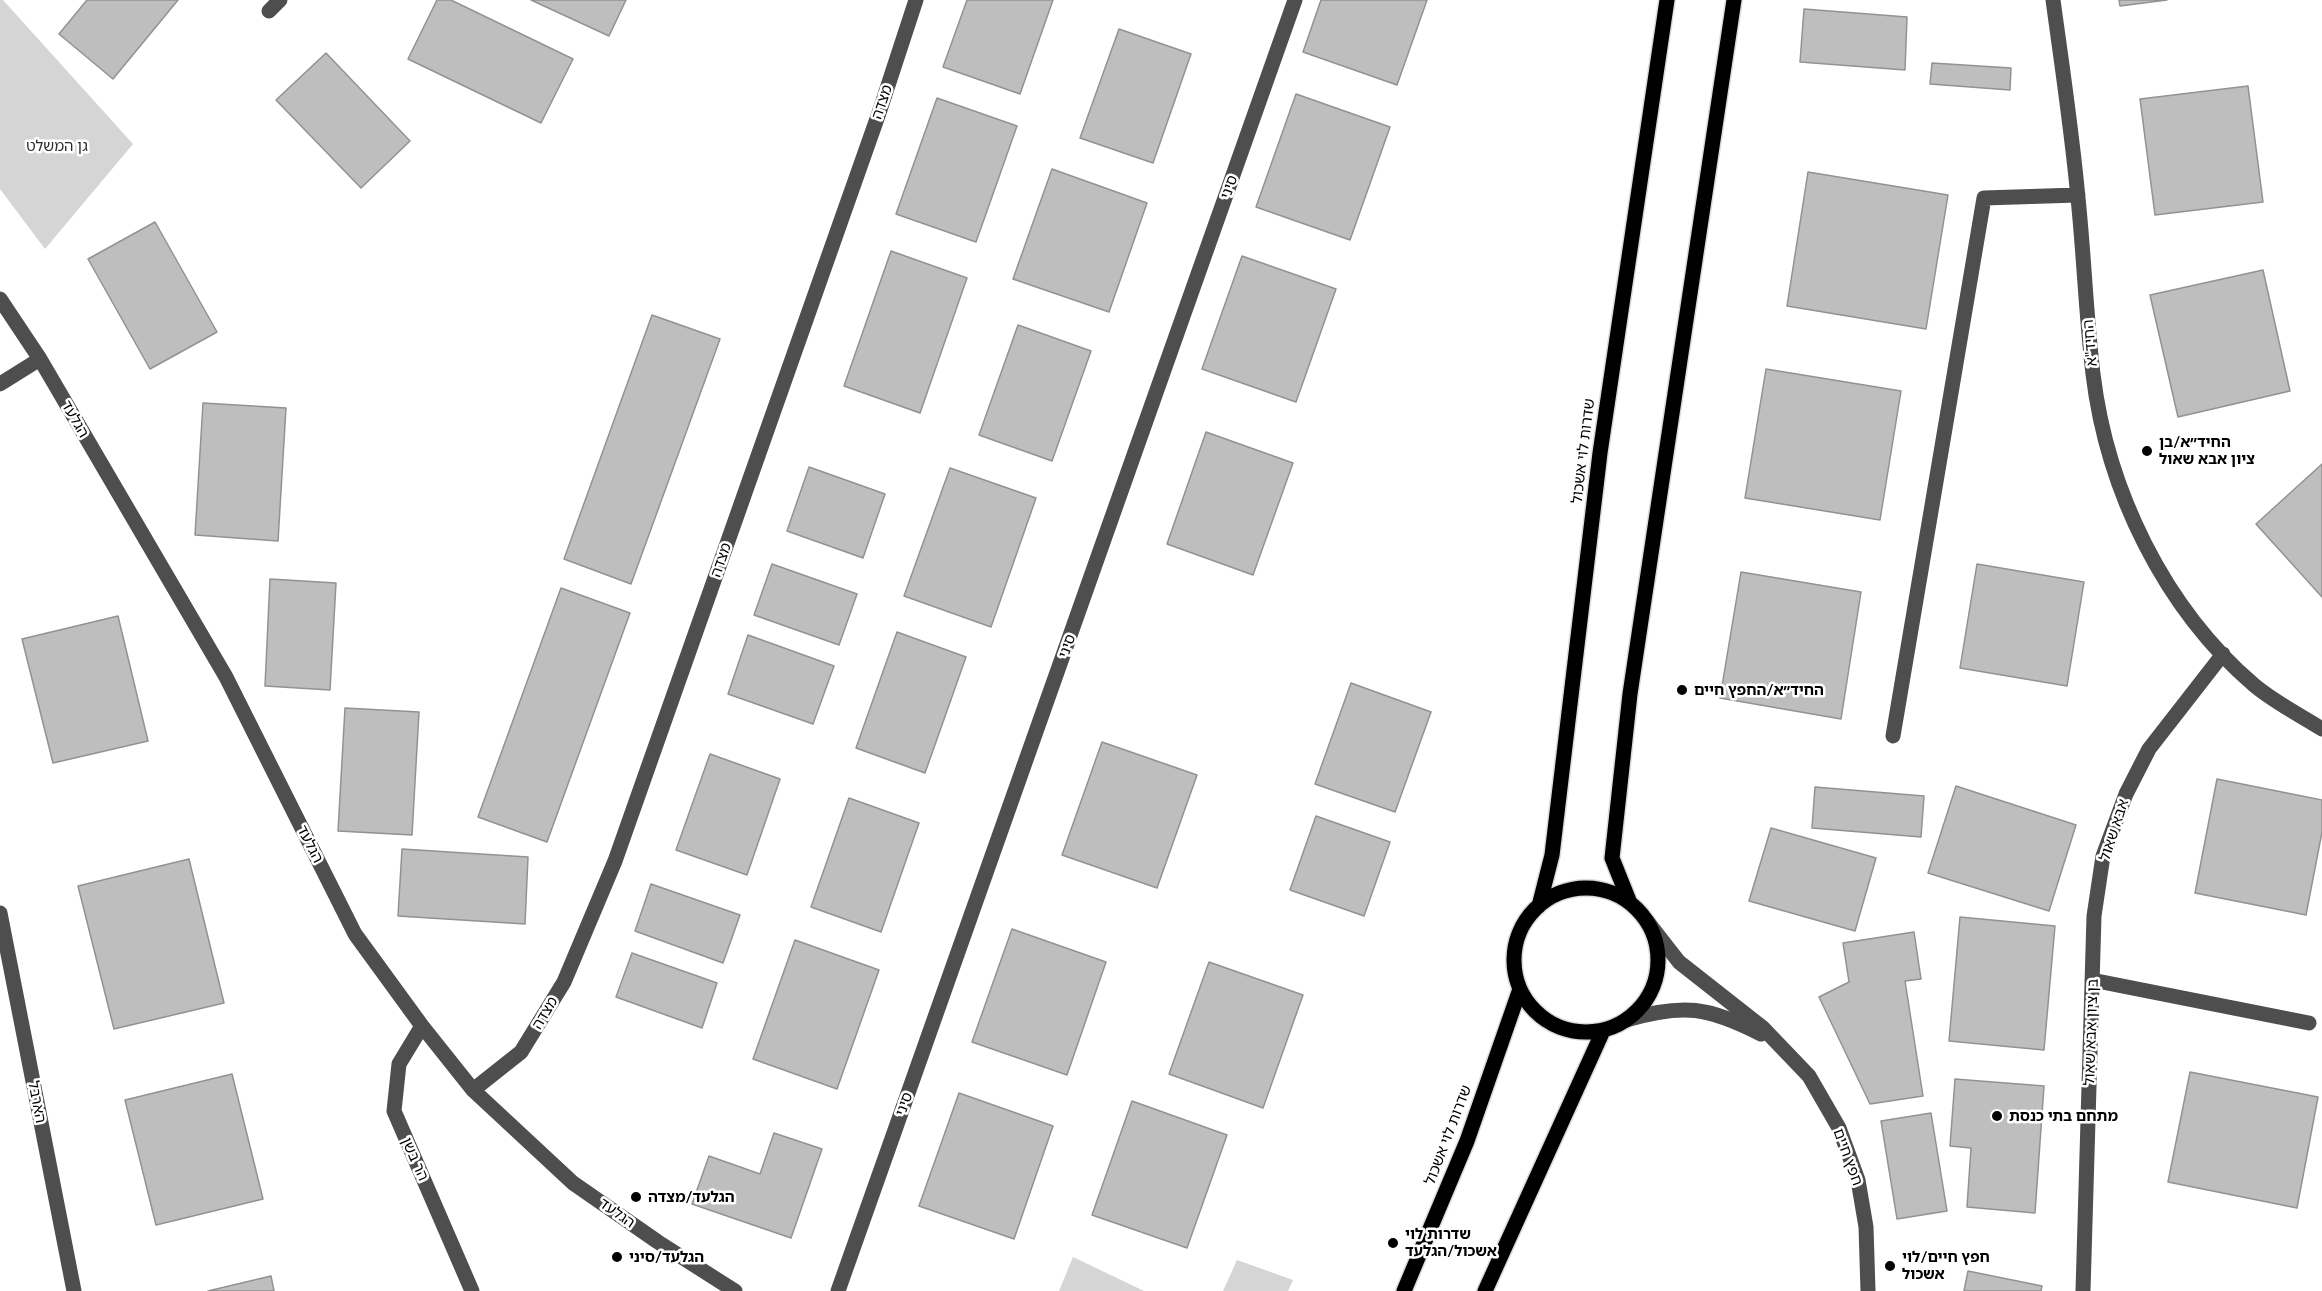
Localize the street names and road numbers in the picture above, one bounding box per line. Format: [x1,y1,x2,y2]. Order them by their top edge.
street label: מצדה [868,82,896,122]
street label: סיני [1216,173,1242,201]
street label: החיד"א [2079,319,2101,367]
street label: הגלעד [57,397,93,441]
street label: שדרות לוי אשכול [1568,398,1598,504]
street label: מצדה [707,540,735,580]
street label: סיני [1054,632,1080,660]
street label: אבא שאול [2096,797,2132,863]
street label: הגלעד [293,822,327,866]
street label: בן ציון אבא שאול [2080,978,2102,1086]
street label: מצדה [528,993,562,1033]
street label: הארבל [24,1079,50,1125]
street label: שדרות לוי אשכול [1421,1083,1475,1187]
street label: סיני [891,1090,917,1118]
street label: חפץ חיים [1829,1126,1867,1188]
street label: הר בשן [398,1135,432,1183]
street label: הגלעד [596,1194,638,1232]

